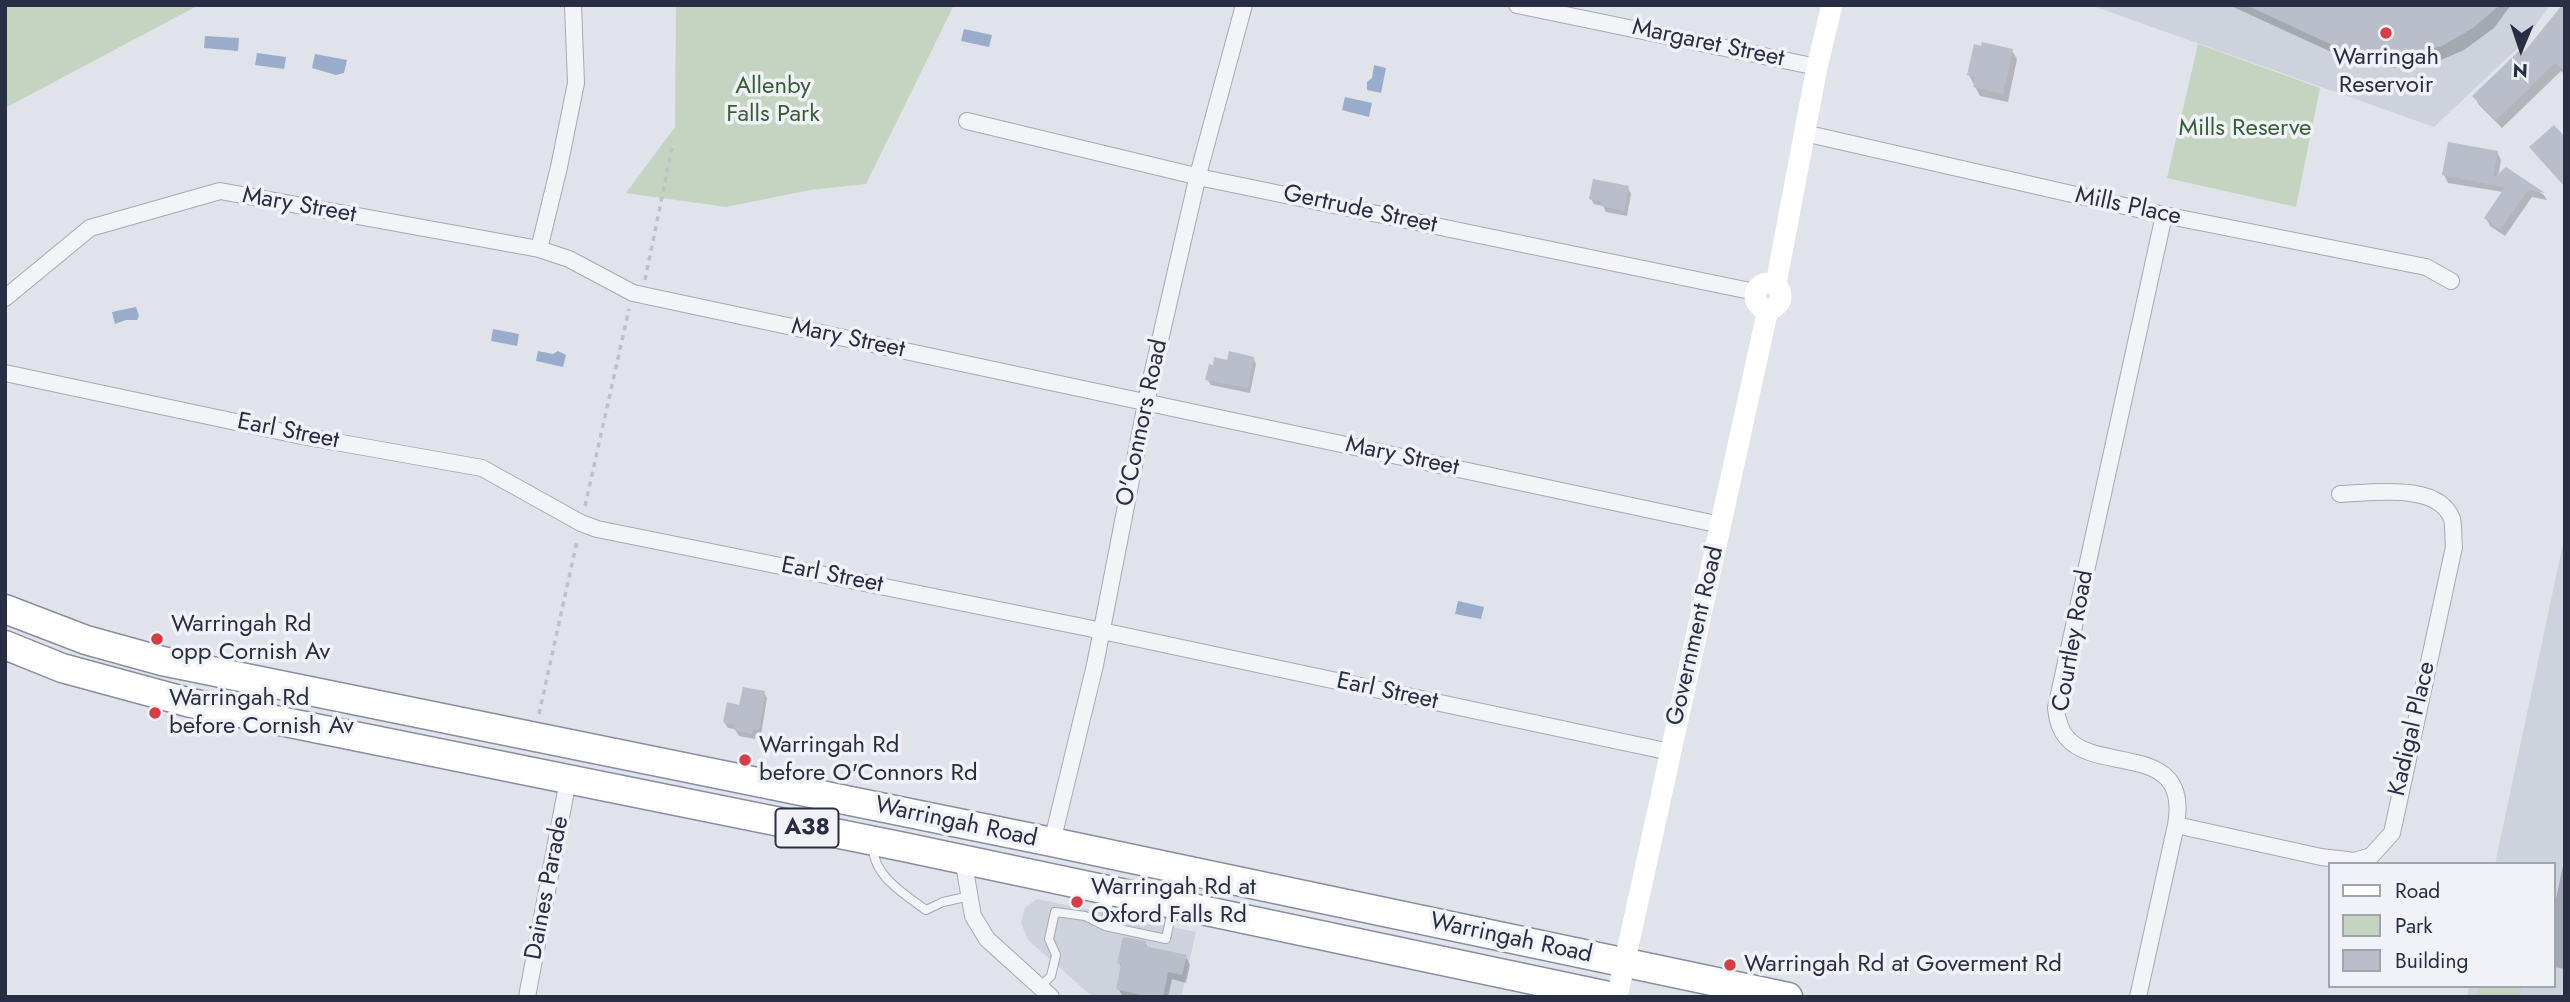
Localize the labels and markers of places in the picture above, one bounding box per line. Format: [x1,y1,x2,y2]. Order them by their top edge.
marker: Warringah Reservoir [2378,25,2394,41]
place label: Warringah Reservoir [2333,44,2439,100]
place label: Warringah Rd opp Cornish Av [171,611,330,667]
marker: Warringah Rd opp Cornish Av [149,631,165,647]
place label: Warringah Rd before Cornish Av [169,685,354,741]
marker: Warringah Rd before Cornish Av [147,705,163,721]
place label: Warringah Rd before O'Connors Rd [759,732,978,788]
marker: Warringah Rd before O'Connors Rd [737,752,753,768]
place label: Warringah Rd at Oxford Falls Rd [1091,874,1256,930]
marker: Warringah Rd at Oxford Falls Rd [1069,894,1085,910]
place label: Warringah Rd at Goverment Rd [1744,951,2062,979]
marker: Warringah Rd at Goverment Rd [1722,957,1738,973]

